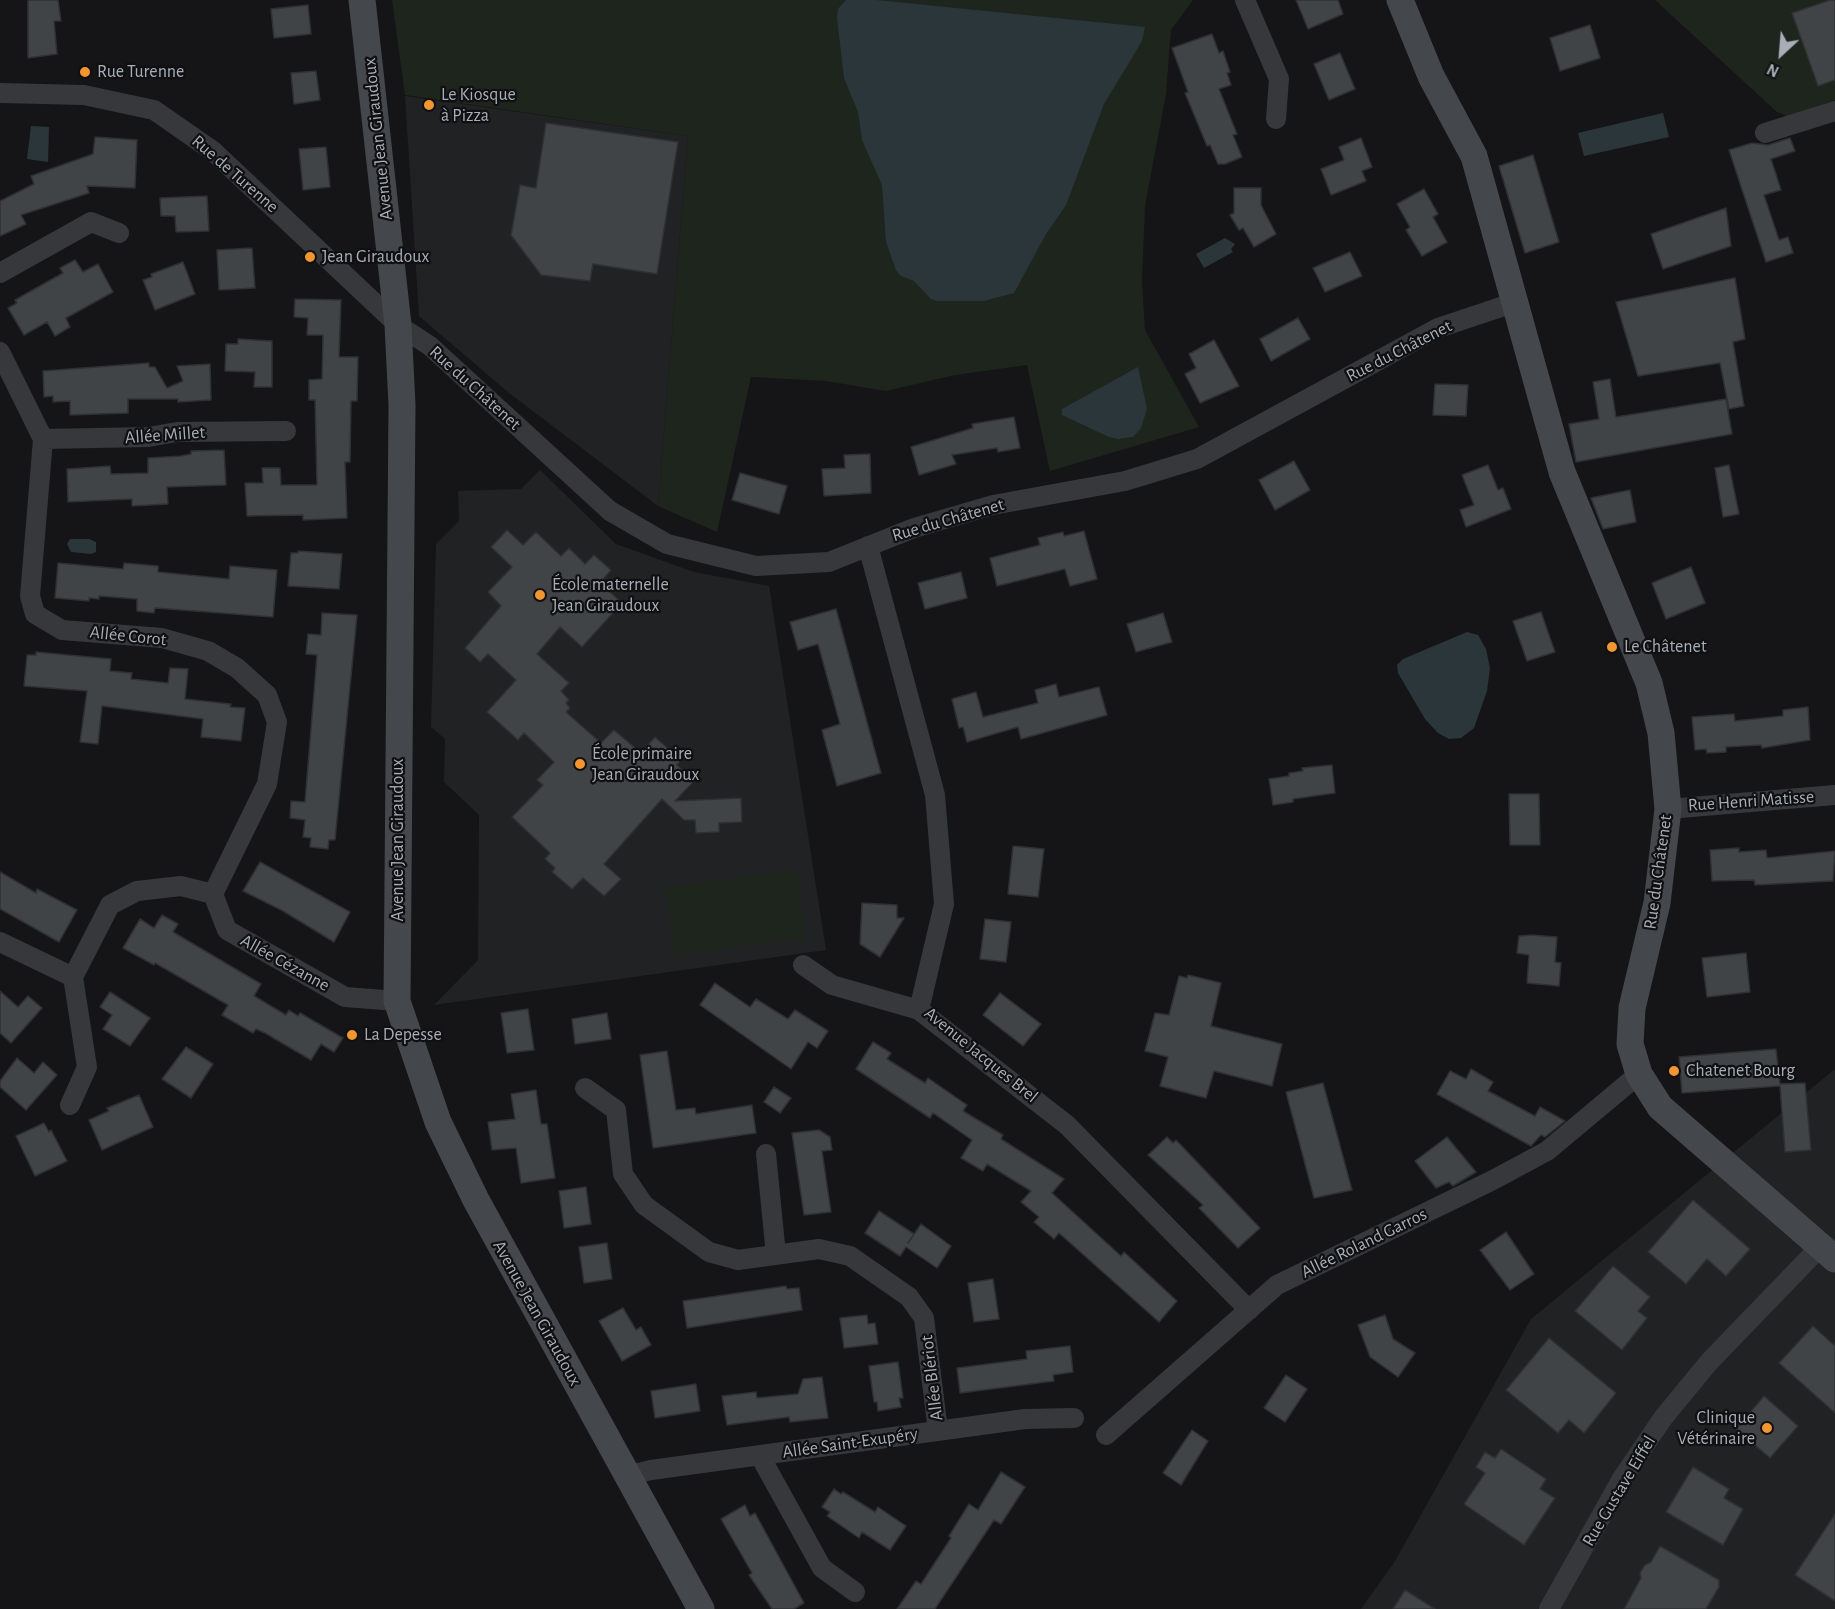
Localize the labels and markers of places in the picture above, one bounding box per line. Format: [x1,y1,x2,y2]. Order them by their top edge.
place label: Rue Turenne [97,61,184,83]
marker: Rue Turenne [78,65,92,79]
place label: Le Kiosque à Pizza [441,84,516,127]
marker: Le Kiosque à Pizza [422,98,436,112]
place label: Jean Giraudoux [322,246,429,268]
marker: Jean Giraudoux [303,250,317,264]
place label: École maternelle Jean Giraudoux [552,574,669,616]
marker: École maternelle Jean Giraudoux [533,588,547,602]
place label: Le Châtenet [1624,636,1707,658]
marker: Le Châtenet [1605,640,1619,654]
place label: École primaire Jean Giraudoux [592,743,699,786]
marker: École primaire Jean Giraudoux [573,757,587,771]
place label: La Depesse [364,1024,442,1046]
marker: La Depesse [345,1028,359,1042]
place label: Chatenet Bourg [1686,1060,1795,1082]
marker: Chatenet Bourg [1667,1064,1681,1078]
place label: Clinique Vétérinaire [1677,1407,1755,1450]
marker: Clinique Vétérinaire [1760,1421,1774,1435]

